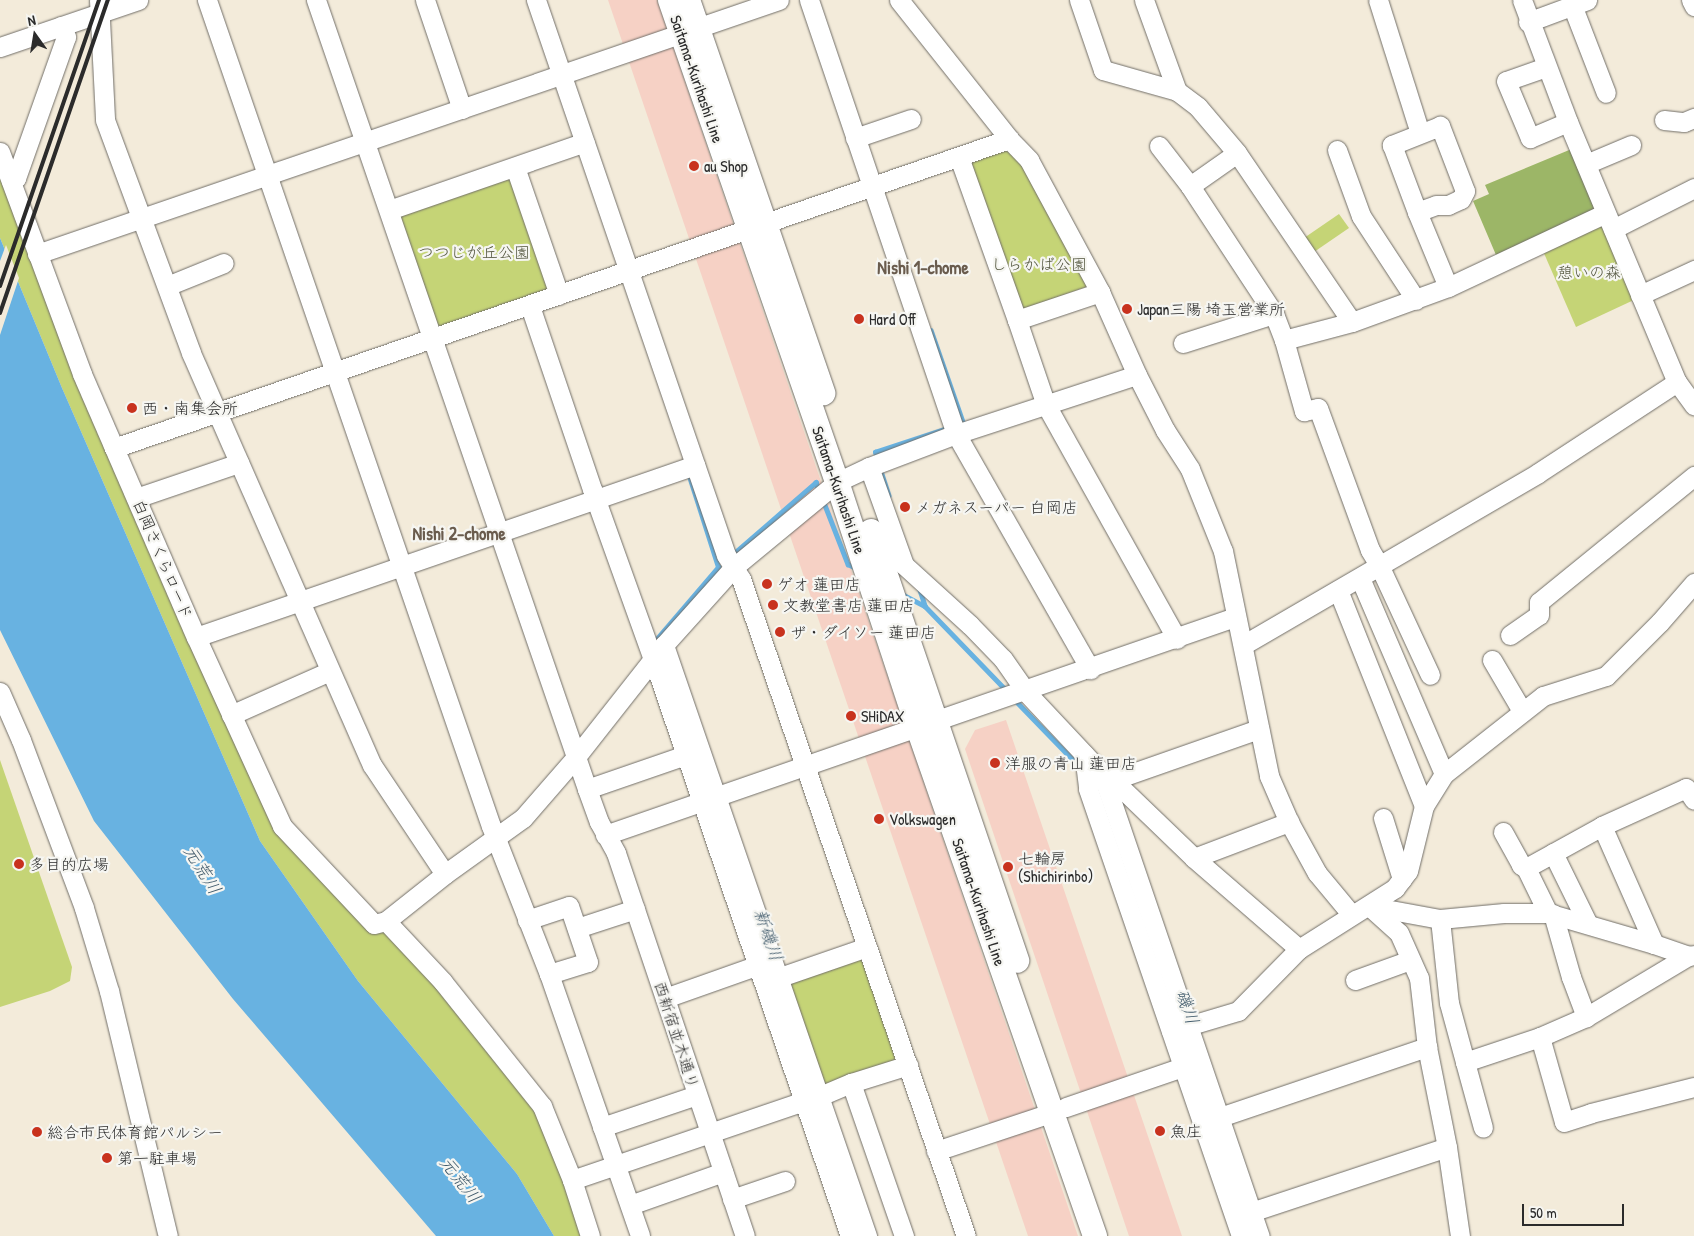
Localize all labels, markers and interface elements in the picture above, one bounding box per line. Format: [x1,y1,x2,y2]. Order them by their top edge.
north arrow [10,10,60,60]
text: N [26,10,37,30]
street label: Saitama-Kurihashi Line [666,13,728,145]
place label: au Shop [704,156,748,176]
marker: au Shop [688,160,700,172]
park label: つつじが丘公園 [418,242,530,262]
park label: しらかば公園 [991,254,1087,274]
district label: Nishi 1-chome [877,257,969,279]
park label: 憩いの森 [1557,262,1621,282]
place label: Japan三陽 埼玉営業所 [1137,299,1285,319]
marker: Japan三陽 埼玉営業所 [1121,303,1133,315]
place label: Hard Off [869,309,916,329]
marker: Hard Off [853,313,865,325]
place label: 西・南集会所 [142,398,238,418]
marker: 西・南集会所 [126,402,138,414]
street label: Saitama-Kurihashi Line [808,424,870,556]
street label: 白岡さくらロード [129,496,197,622]
place label: メガネスーパー 白岡店 [915,497,1078,517]
marker: メガネスーパー 白岡店 [899,501,911,513]
district label: Nishi 2-chome [412,523,506,545]
place label: ゲオ 蓮田店 [777,574,861,594]
marker: ゲオ 蓮田店 [761,578,773,590]
place label: 文教堂書店 蓮田店 [783,595,915,615]
marker: 文教堂書店 蓮田店 [767,599,779,611]
place label: ザ・ダイソー 蓮田店 [790,622,938,642]
marker: ザ・ダイソー 蓮田店 [774,626,786,638]
place label: SHiDAX [861,706,904,726]
marker: SHiDAX [845,710,857,722]
place label: 洋服の青山 蓮田店 [1005,753,1137,773]
marker: 洋服の青山 蓮田店 [989,757,1001,769]
place label: Volkswagen [889,809,956,829]
marker: Volkswagen [873,813,885,825]
street label: Saitama-Kurihashi Line [948,836,1010,968]
water label: 元荒川 [179,841,225,899]
place label: 七輪房 (Shichirinbo) [1018,848,1093,886]
place label: 多目的広場 [29,854,109,874]
marker: 多目的広場 [13,858,25,870]
marker: 七輪房 (Shichirinbo) [1002,861,1014,873]
water label: 新磯川 [749,906,787,964]
street label: 西新宿並木通り [651,979,703,1091]
water label: 磯川 [1171,986,1203,1028]
place label: 魚庄 [1170,1121,1202,1141]
place label: 総合市民体育館パルシー [47,1122,223,1142]
marker: 魚庄 [1154,1125,1166,1137]
marker: 総合市民体育館パルシー [31,1126,43,1138]
place label: 第一駐車場 [117,1148,197,1168]
marker: 第一駐車場 [101,1152,113,1164]
water label: 元荒川 [435,1152,485,1208]
scale bar [1524,1194,1626,1226]
text: 50 m [1530,1202,1557,1223]

